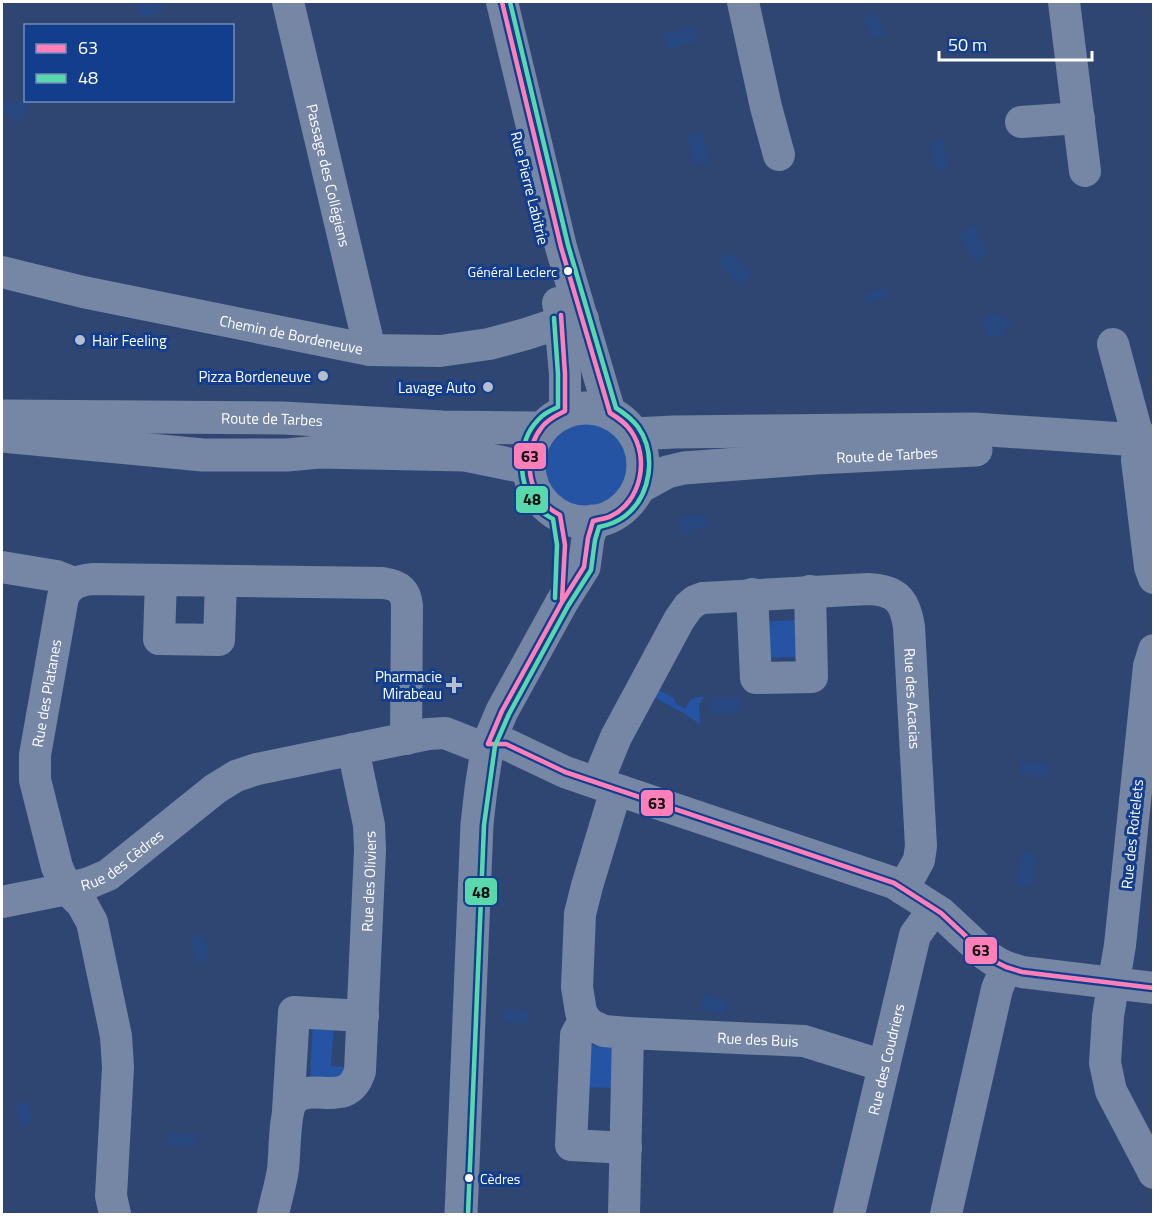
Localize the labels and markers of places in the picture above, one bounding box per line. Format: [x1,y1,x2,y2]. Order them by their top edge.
place label: Général Leclerc [468,261,557,282]
marker: Général Leclerc [562,265,574,277]
place label: Hair Feeling [92,329,167,352]
marker: Hair Feeling [73,333,87,347]
place label: Pizza Bordeneuve [198,365,311,388]
marker: Pizza Bordeneuve [316,369,330,383]
place label: Lavage Auto [398,376,476,399]
marker: Lavage Auto [481,380,495,394]
place label: Pharmacie Mirabeau [375,665,442,705]
marker: Pharmacie Mirabeau [447,678,461,692]
place label: Cèdres [480,1168,520,1189]
marker: Cèdres [463,1172,475,1184]

